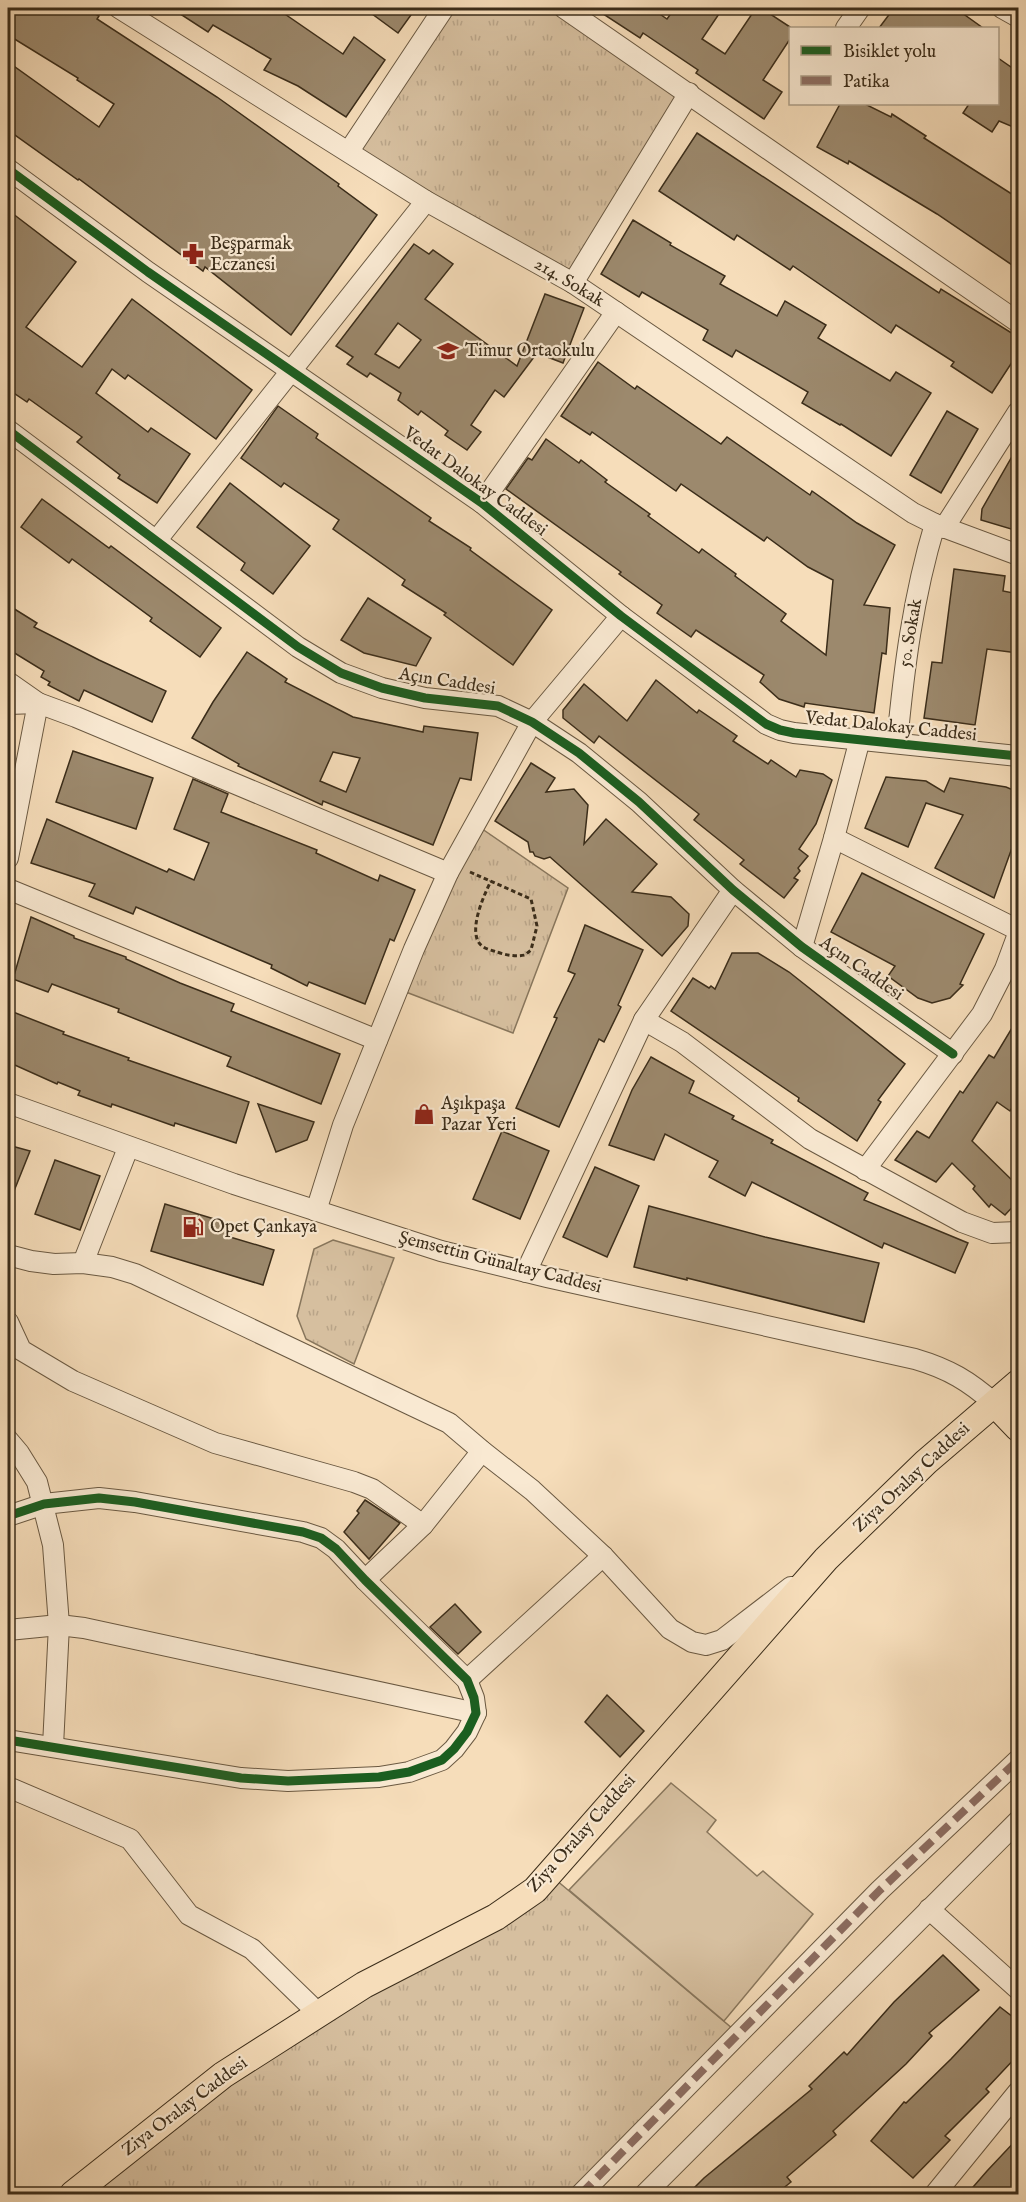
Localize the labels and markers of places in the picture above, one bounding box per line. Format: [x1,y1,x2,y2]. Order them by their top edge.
place label: Beşparmak Eczanesi [210,233,292,277]
pharmacy icon: Beşparmak Eczanesi [181,242,205,266]
school or university icon: Timur Ortaokulu [436,339,460,363]
place label: Timur Ortaokulu [465,340,595,363]
place label: Aşıkpaşa Pazar Yeri [440,1093,517,1137]
shop icon: Aşıkpaşa Pazar Yeri [412,1102,436,1126]
fuel station icon: Opet Çankaya [181,1215,205,1239]
place label: Opet Çankaya [210,1216,317,1239]

